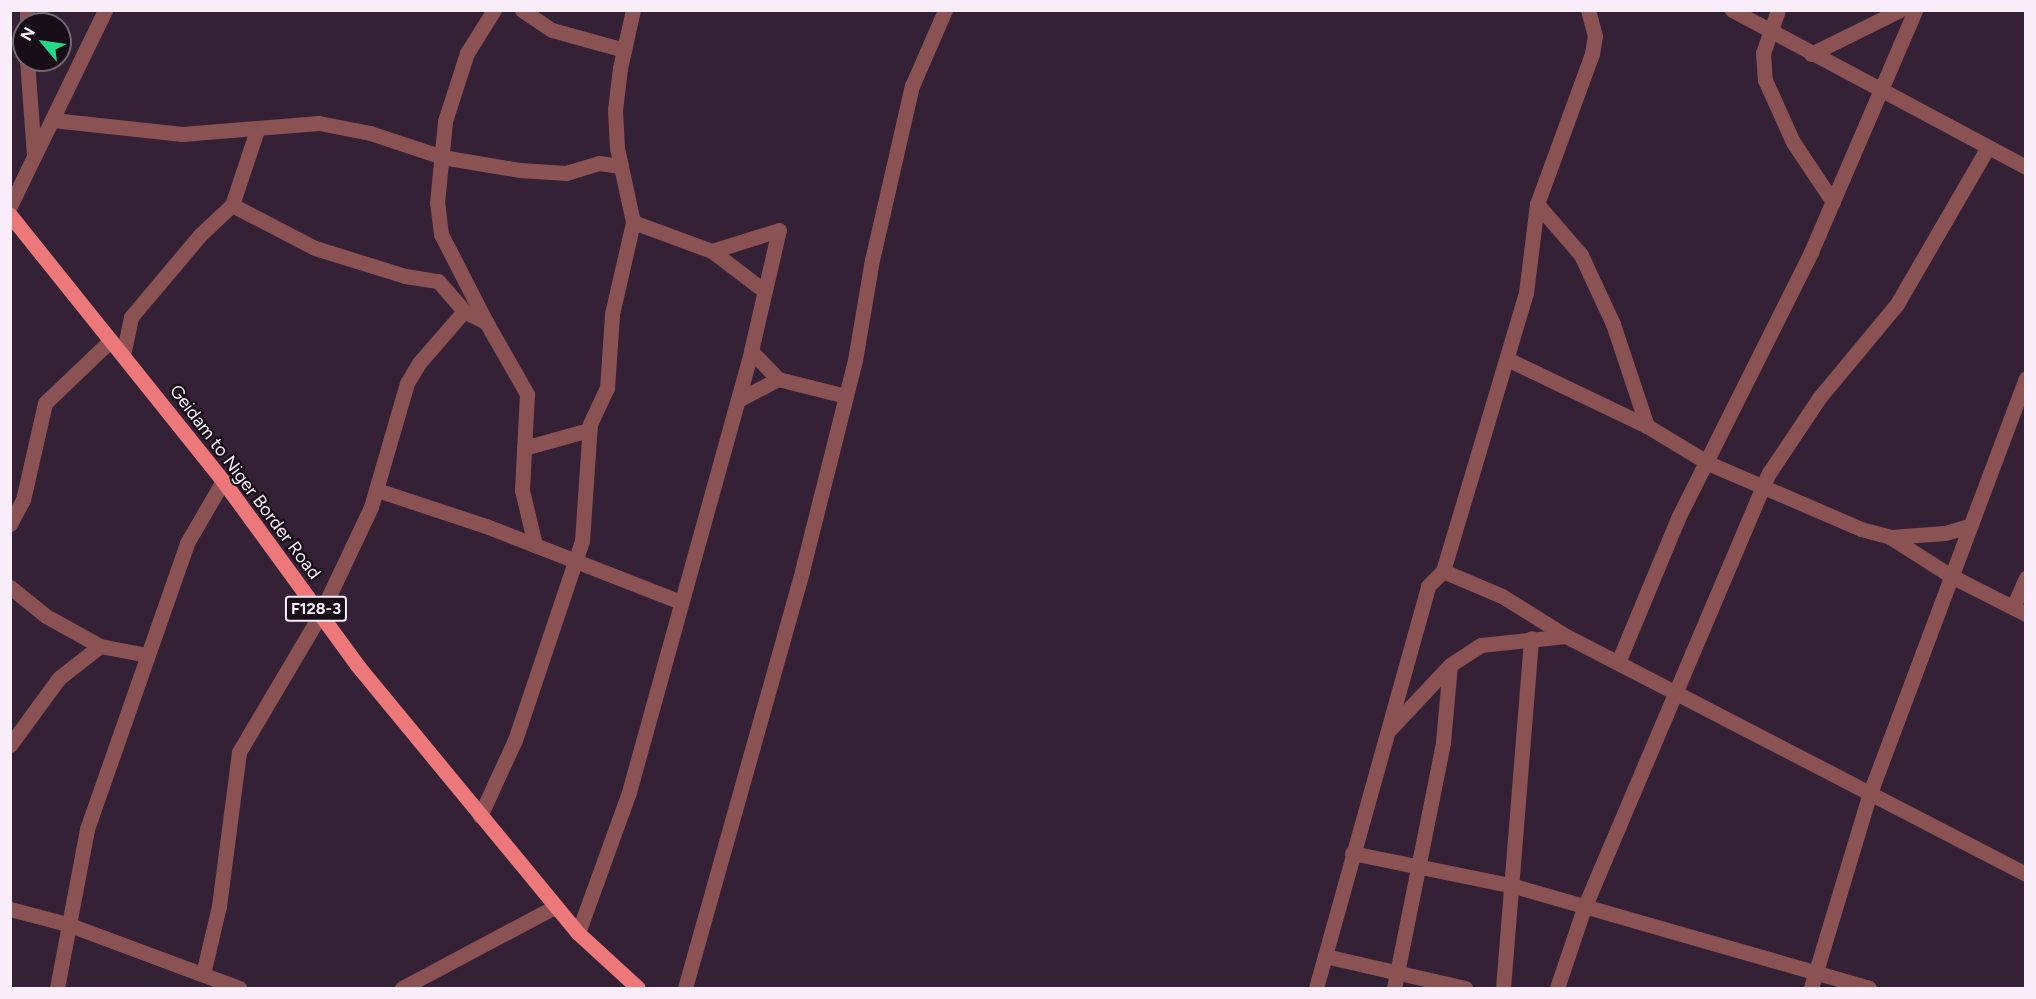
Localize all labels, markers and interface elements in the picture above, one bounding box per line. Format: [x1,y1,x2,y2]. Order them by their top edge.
north arrow [12,12,72,72]
text: N [16,24,39,44]
street label: Geidam to Niger Border Road [165,381,325,583]
road number: F128-3 [284,596,348,622]

